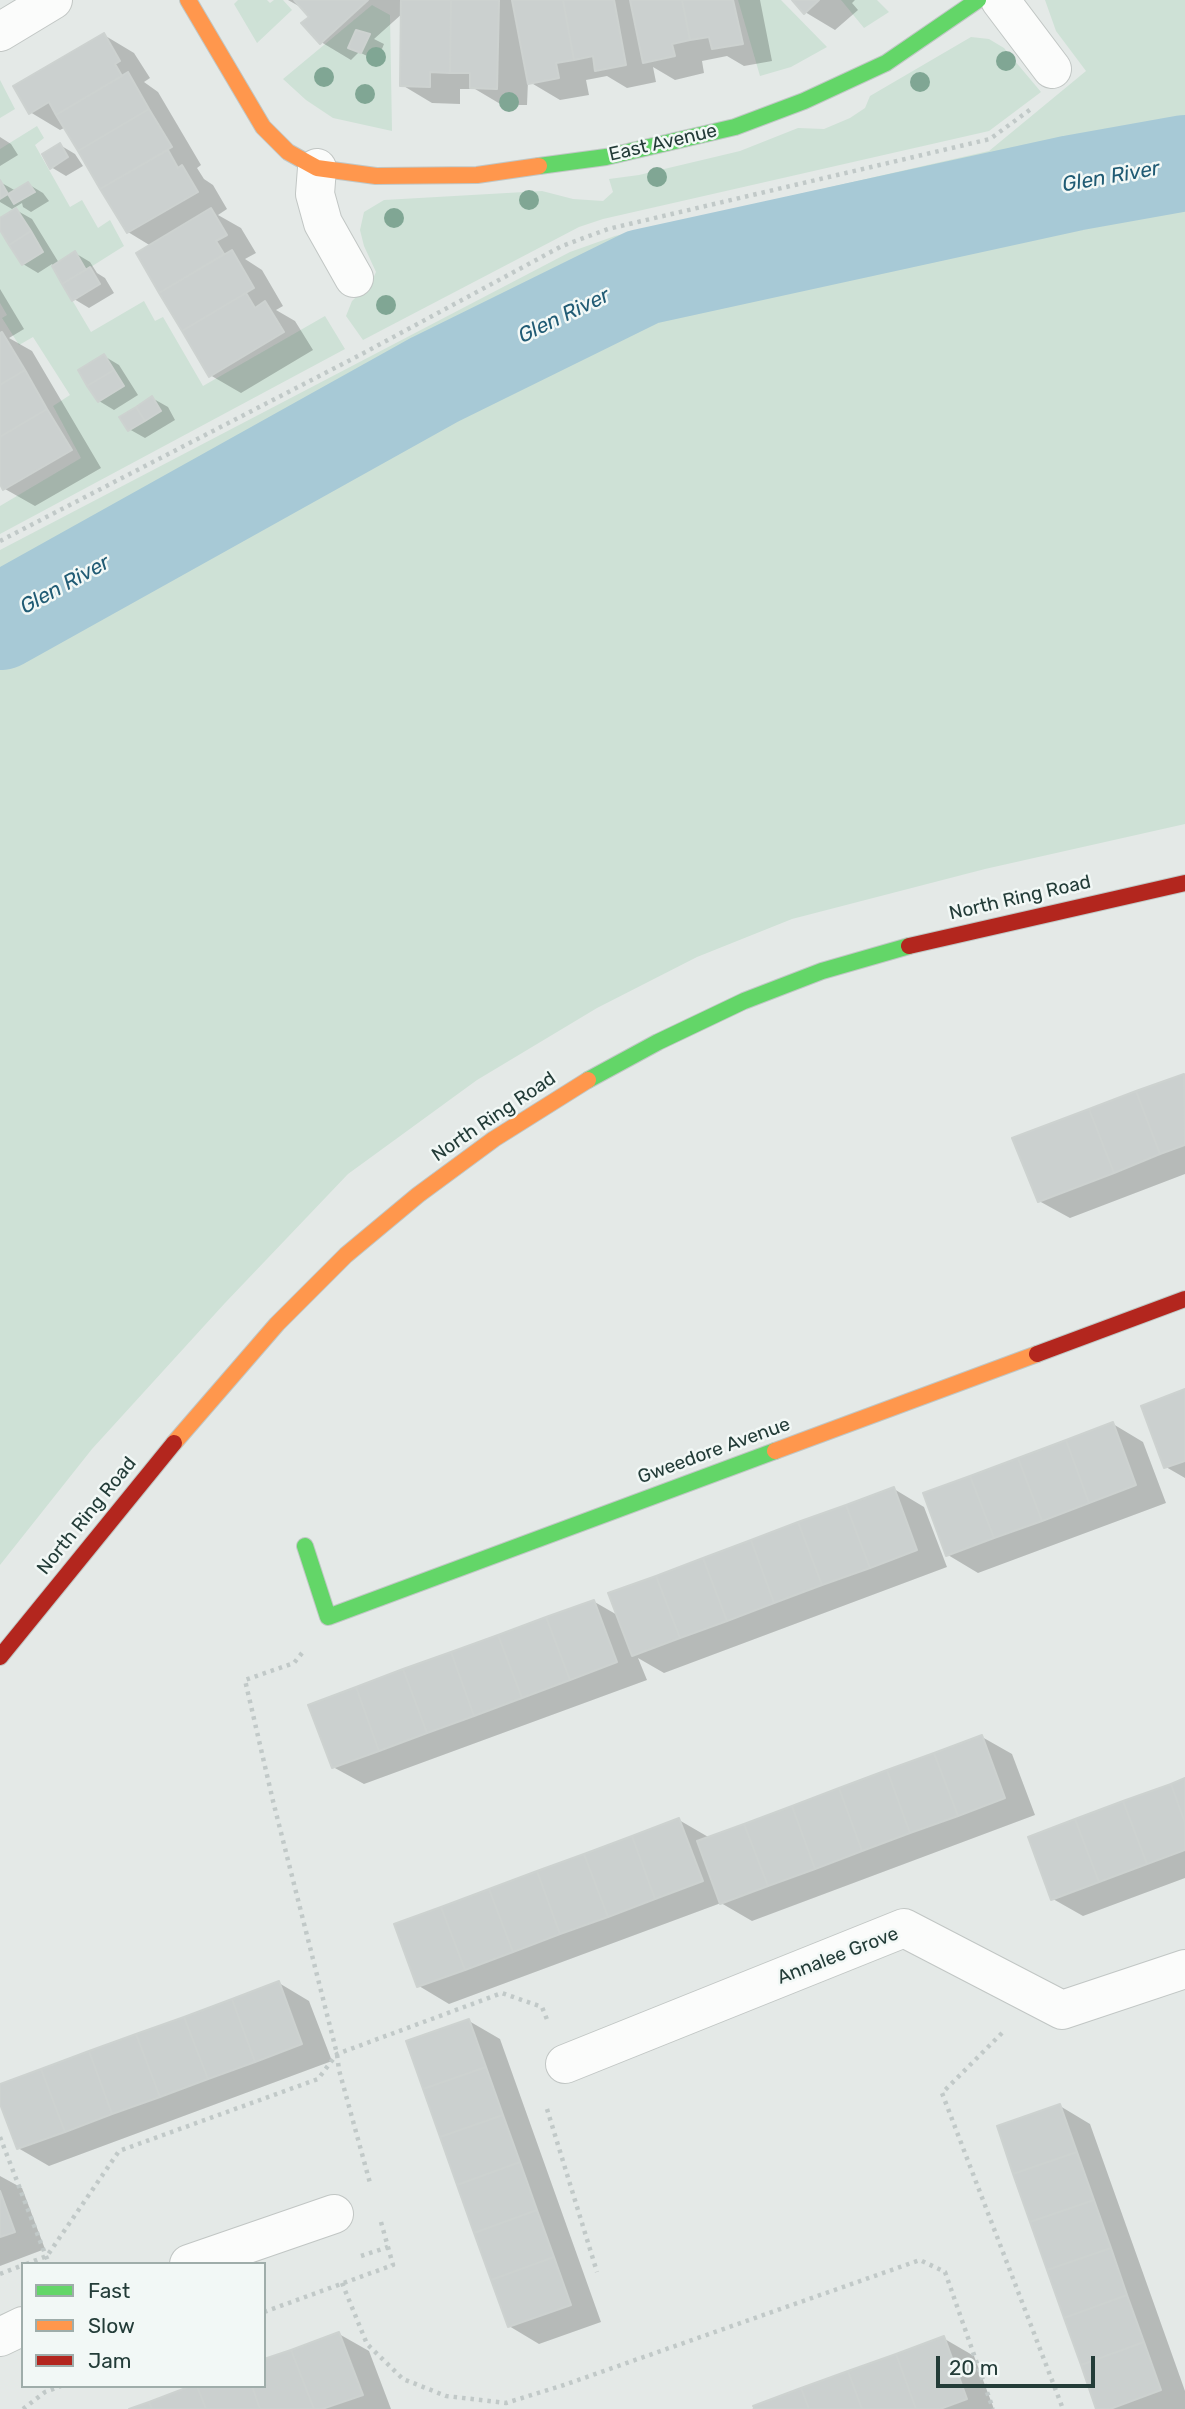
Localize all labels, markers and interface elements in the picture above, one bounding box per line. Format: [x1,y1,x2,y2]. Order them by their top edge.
street label: East Avenue [607,119,719,167]
water label: Glen River [1060,156,1162,198]
water label: Glen River [514,283,614,349]
water label: Glen River [16,550,114,620]
street label: North Ring Road [947,871,1093,925]
street label: North Ring Road [428,1067,560,1167]
street label: Gweedore Avenue [635,1413,793,1489]
street label: North Ring Road [33,1453,141,1579]
street label: Annalee Grove [774,1922,902,1990]
legend [21,2262,266,2388]
text: Fast [88,2278,130,2303]
text: Slow [88,2313,135,2338]
scale bar [940,2342,1099,2386]
text: Jam [88,2348,132,2373]
text: 20 m [949,2355,998,2380]

